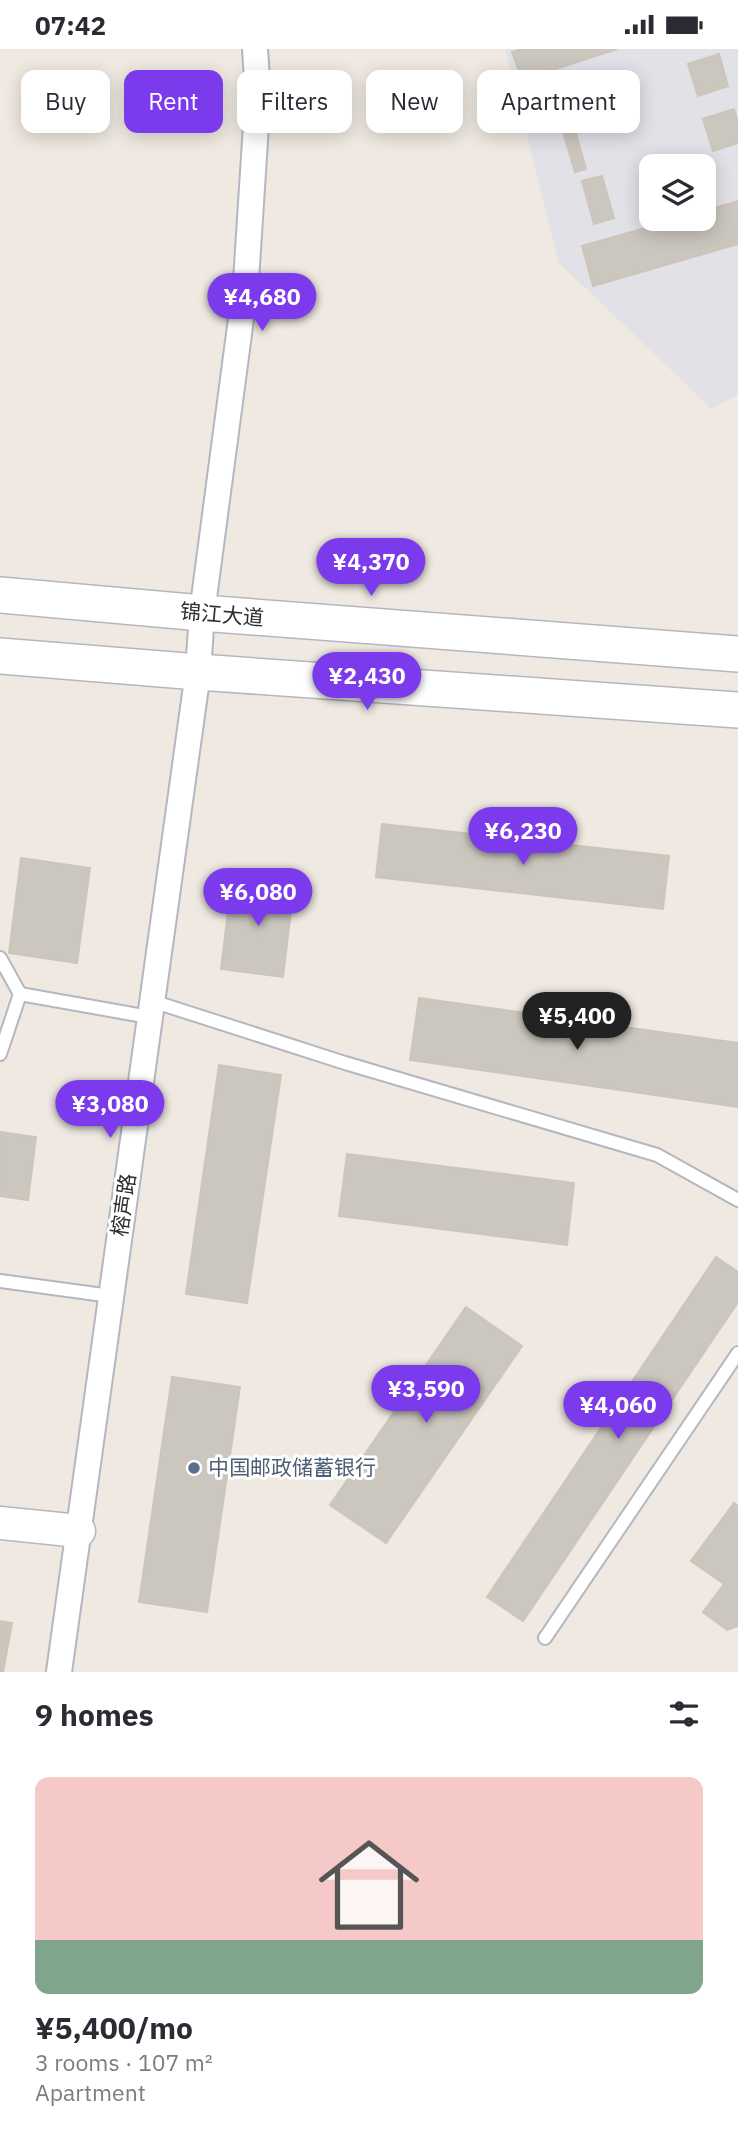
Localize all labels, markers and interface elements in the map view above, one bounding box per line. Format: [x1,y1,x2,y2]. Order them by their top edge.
text: 07:42 [35,8,106,42]
chip: Buy [21,70,110,133]
chip: Rent [124,70,223,133]
chip: Filters [237,70,352,133]
chip: New [366,70,463,133]
chip: Apartment [477,70,640,133]
map controls [639,154,716,231]
button: layers [639,154,716,231]
pin: ¥4,680 [205,273,319,333]
text: ¥4,680 [223,281,301,311]
pin: ¥4,370 [314,539,428,598]
text: ¥4,370 [332,546,410,576]
street label: 锦江大道 [179,596,265,632]
pin: ¥2,430 [310,653,424,712]
text: ¥2,430 [328,660,406,690]
pin: ¥6,230 [466,807,580,867]
text: ¥6,230 [484,815,562,845]
pin: ¥6,080 [201,869,315,928]
text: ¥6,080 [219,876,297,906]
pin: ¥5,400 [520,993,634,1052]
text: ¥5,400 [538,1000,616,1030]
pin: ¥3,080 [53,1081,167,1140]
text: ¥3,080 [71,1088,149,1118]
street label: 榕声路 [105,1172,141,1238]
pin: ¥3,590 [369,1365,483,1425]
text: ¥3,590 [387,1373,465,1403]
pin: ¥4,060 [561,1381,675,1441]
text: ¥4,060 [579,1389,657,1419]
place label: 中国邮政储蓄银行 [208,1453,376,1481]
marker: 中国邮政储蓄银行 [186,1460,202,1476]
text: 9 homes [35,1695,154,1734]
icon: filters [665,1695,703,1733]
icon: home [306,1822,432,1948]
text: ¥5,400/mo [35,2008,193,2047]
text: 3 rooms · 107 m² [35,2047,213,2077]
text: Apartment [35,2077,146,2107]

